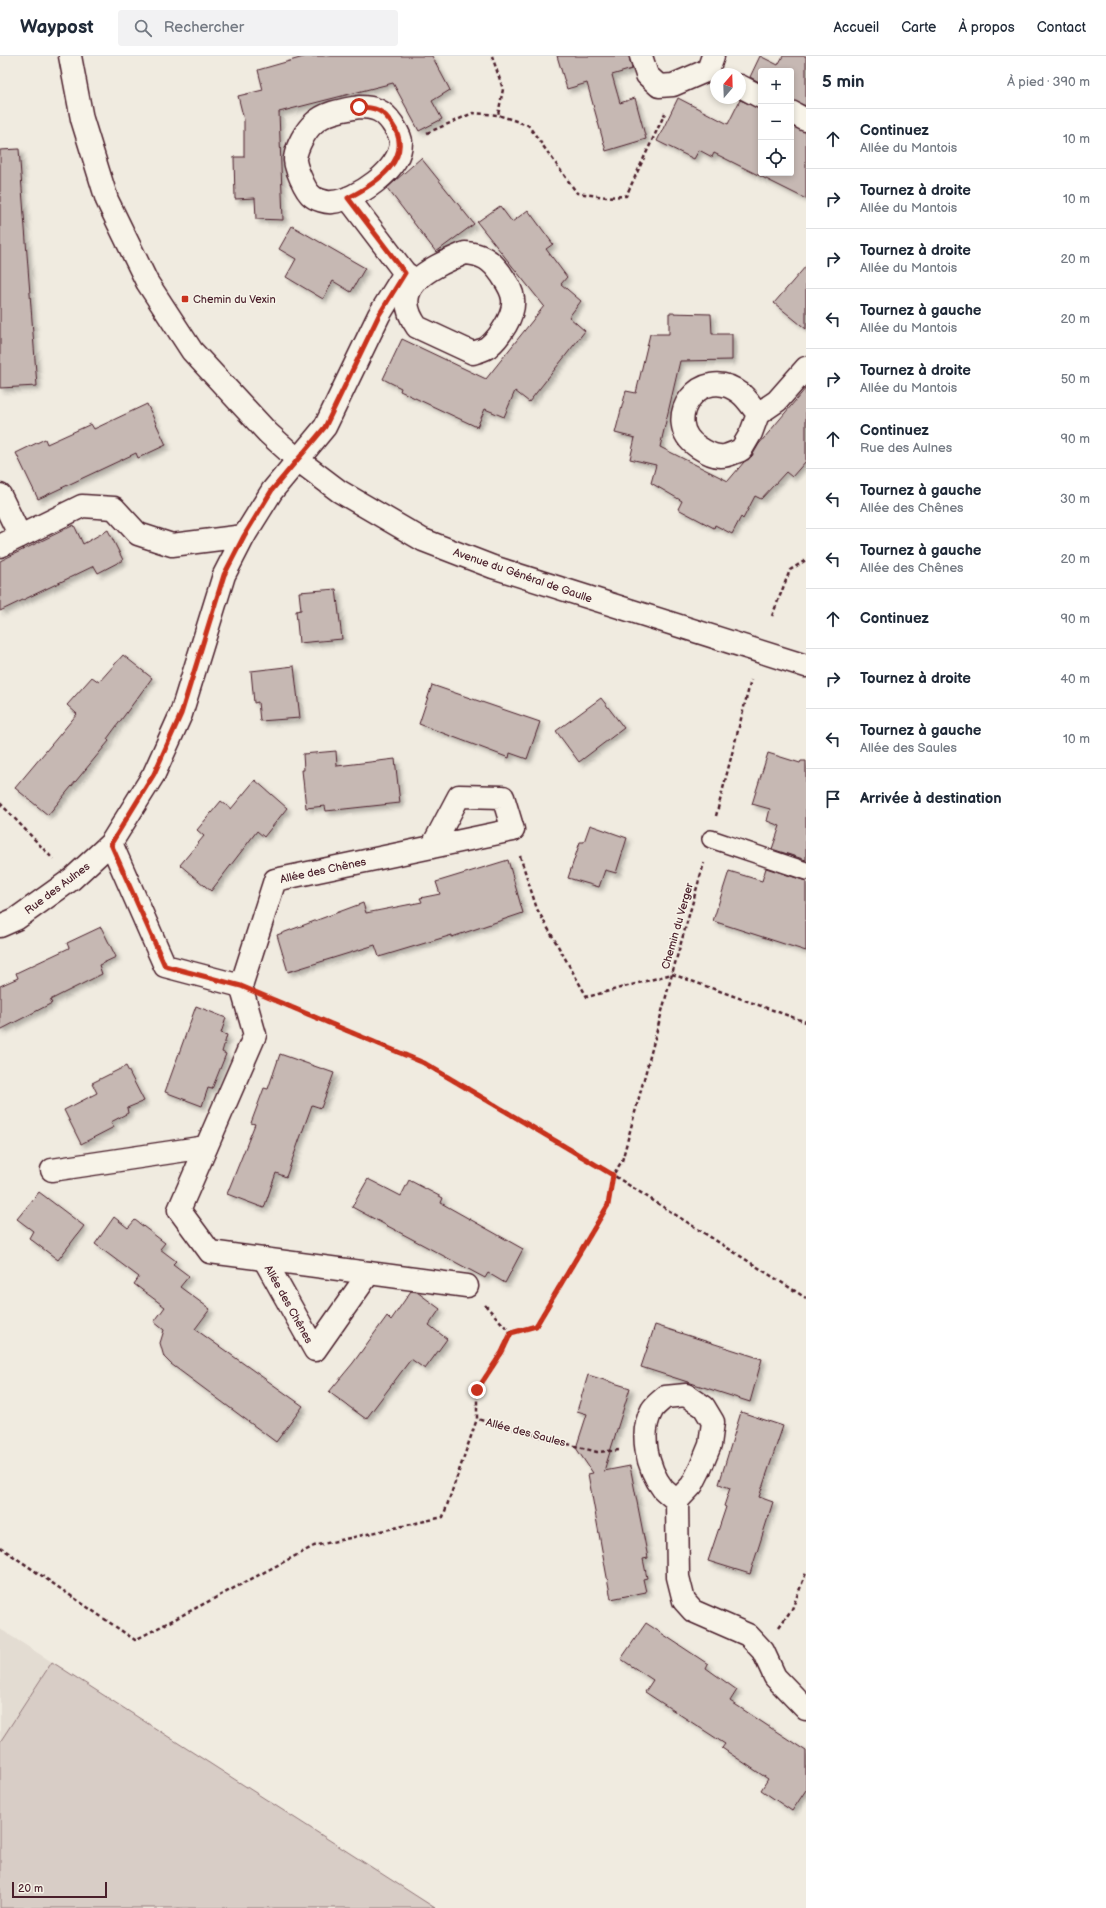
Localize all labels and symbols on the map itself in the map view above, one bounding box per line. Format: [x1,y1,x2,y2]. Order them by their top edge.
north arrow [710,68,746,104]
route start [350,98,368,116]
place label: Chemin du Vexin [193,293,276,306]
marker: Chemin du Vexin [180,294,190,304]
street label: Avenue du Général de Gaulle [452,546,594,606]
street label: Allée des Chênes [279,855,368,886]
street label: Rue des Aulnes [22,859,93,917]
street label: Chemin du Verger [659,880,696,971]
street label: Allée des Chênes [262,1263,316,1346]
route end [468,1381,486,1399]
street label: Allée des Saules [485,1416,568,1450]
scale bar [12,1880,107,1899]

